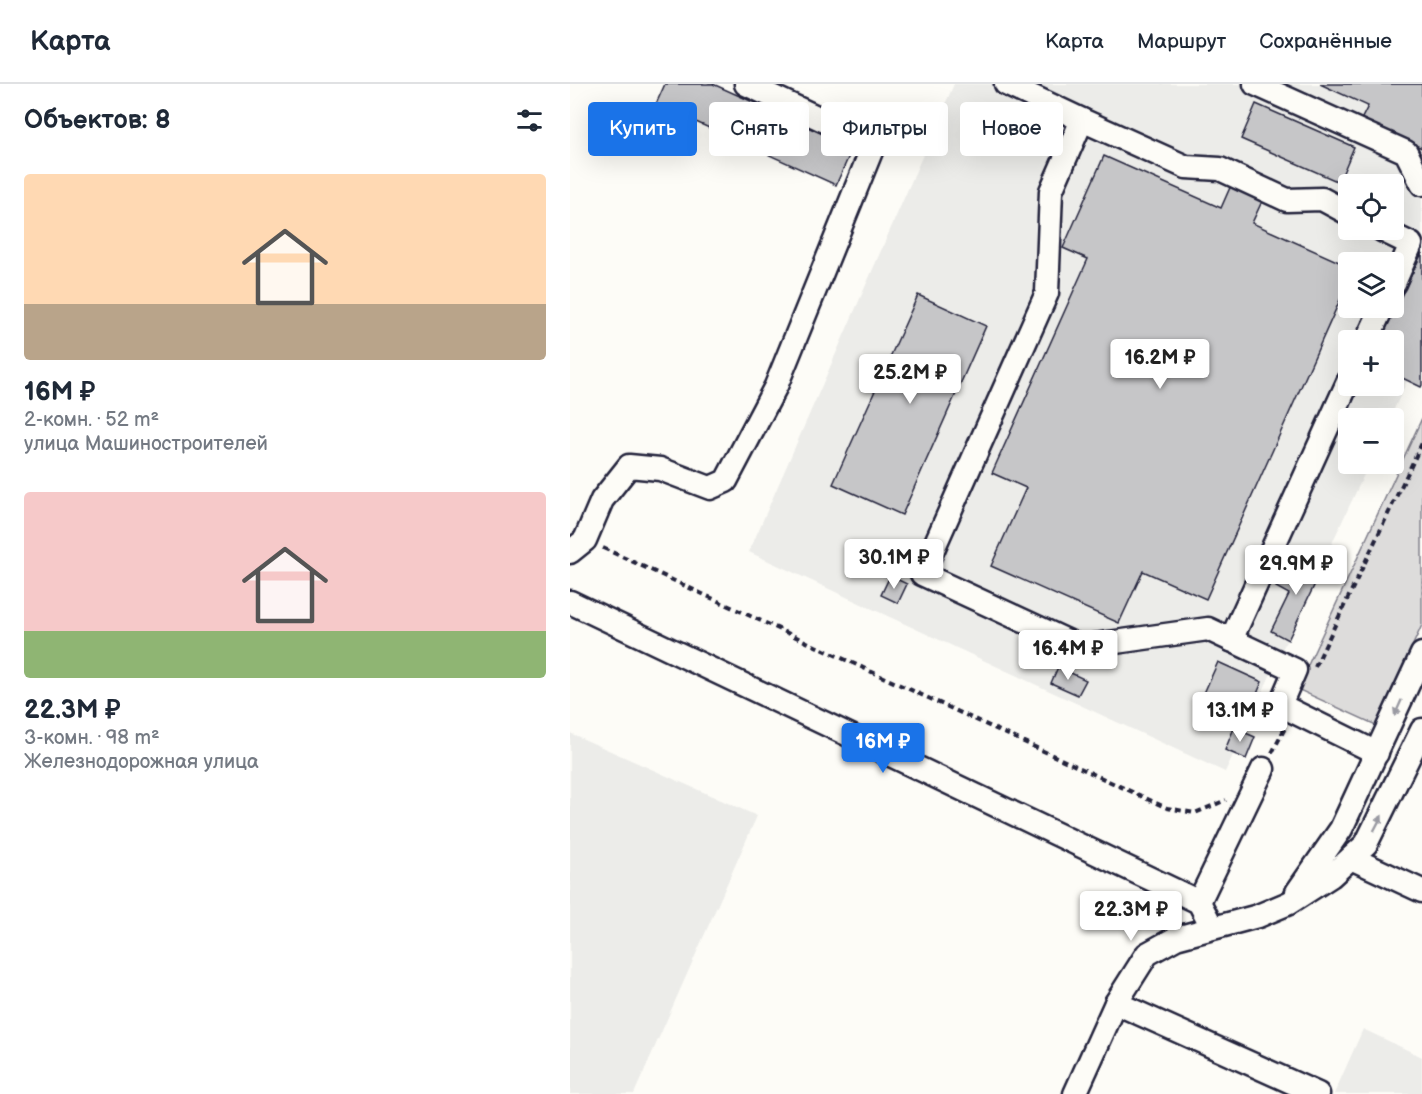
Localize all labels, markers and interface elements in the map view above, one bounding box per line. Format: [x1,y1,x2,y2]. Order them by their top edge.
text: Карта [30,25,110,58]
text: Карта [1045,29,1104,54]
text: Маршрут [1137,29,1226,54]
text: Сохранённые [1259,29,1392,54]
chip: Купить [588,102,697,156]
chip: Снять [709,102,809,156]
chip: Фильтры [821,102,948,156]
chip: Новое [960,102,1063,156]
icon: filters [513,104,546,137]
text: Объектов: 8 [24,105,171,136]
map controls [1338,174,1404,474]
button: locate [1338,174,1404,240]
icon: home [231,213,339,321]
button: layers [1338,252,1404,318]
button: + [1338,330,1404,396]
pin: 16.2M ₽ [1105,339,1215,390]
text: 16.2M ₽ [1124,346,1196,370]
pin: 25.2M ₽ [855,354,965,405]
text: 25.2M ₽ [873,361,947,385]
text: 16M ₽ [24,377,95,408]
text: 2-комн. · 52 m² [24,408,159,432]
button: − [1338,408,1404,474]
text: улица Машиностроителей [24,432,268,456]
icon: home [231,531,339,639]
pin: 30.1M ₽ [839,539,949,590]
pin: 29.9M ₽ [1241,545,1351,596]
text: 30.1M ₽ [858,546,930,570]
text: 29.9M ₽ [1259,552,1333,576]
pin: 16.4M ₽ [1013,630,1123,681]
text: 16.4M ₽ [1033,637,1104,661]
pin: 13.1M ₽ [1185,692,1295,743]
text: 22.3M ₽ [24,695,121,726]
text: 13.1M ₽ [1206,699,1274,723]
one-way arrow [1393,699,1402,716]
pin: 16M ₽ [841,723,925,774]
text: 3-комн. · 98 m² [24,726,160,750]
text: 16M ₽ [856,730,910,754]
text: Железнодорожная улица [24,750,259,774]
one-way arrow [1373,814,1383,831]
pin: 22.3M ₽ [1076,891,1186,942]
text: 22.3M ₽ [1094,898,1168,922]

